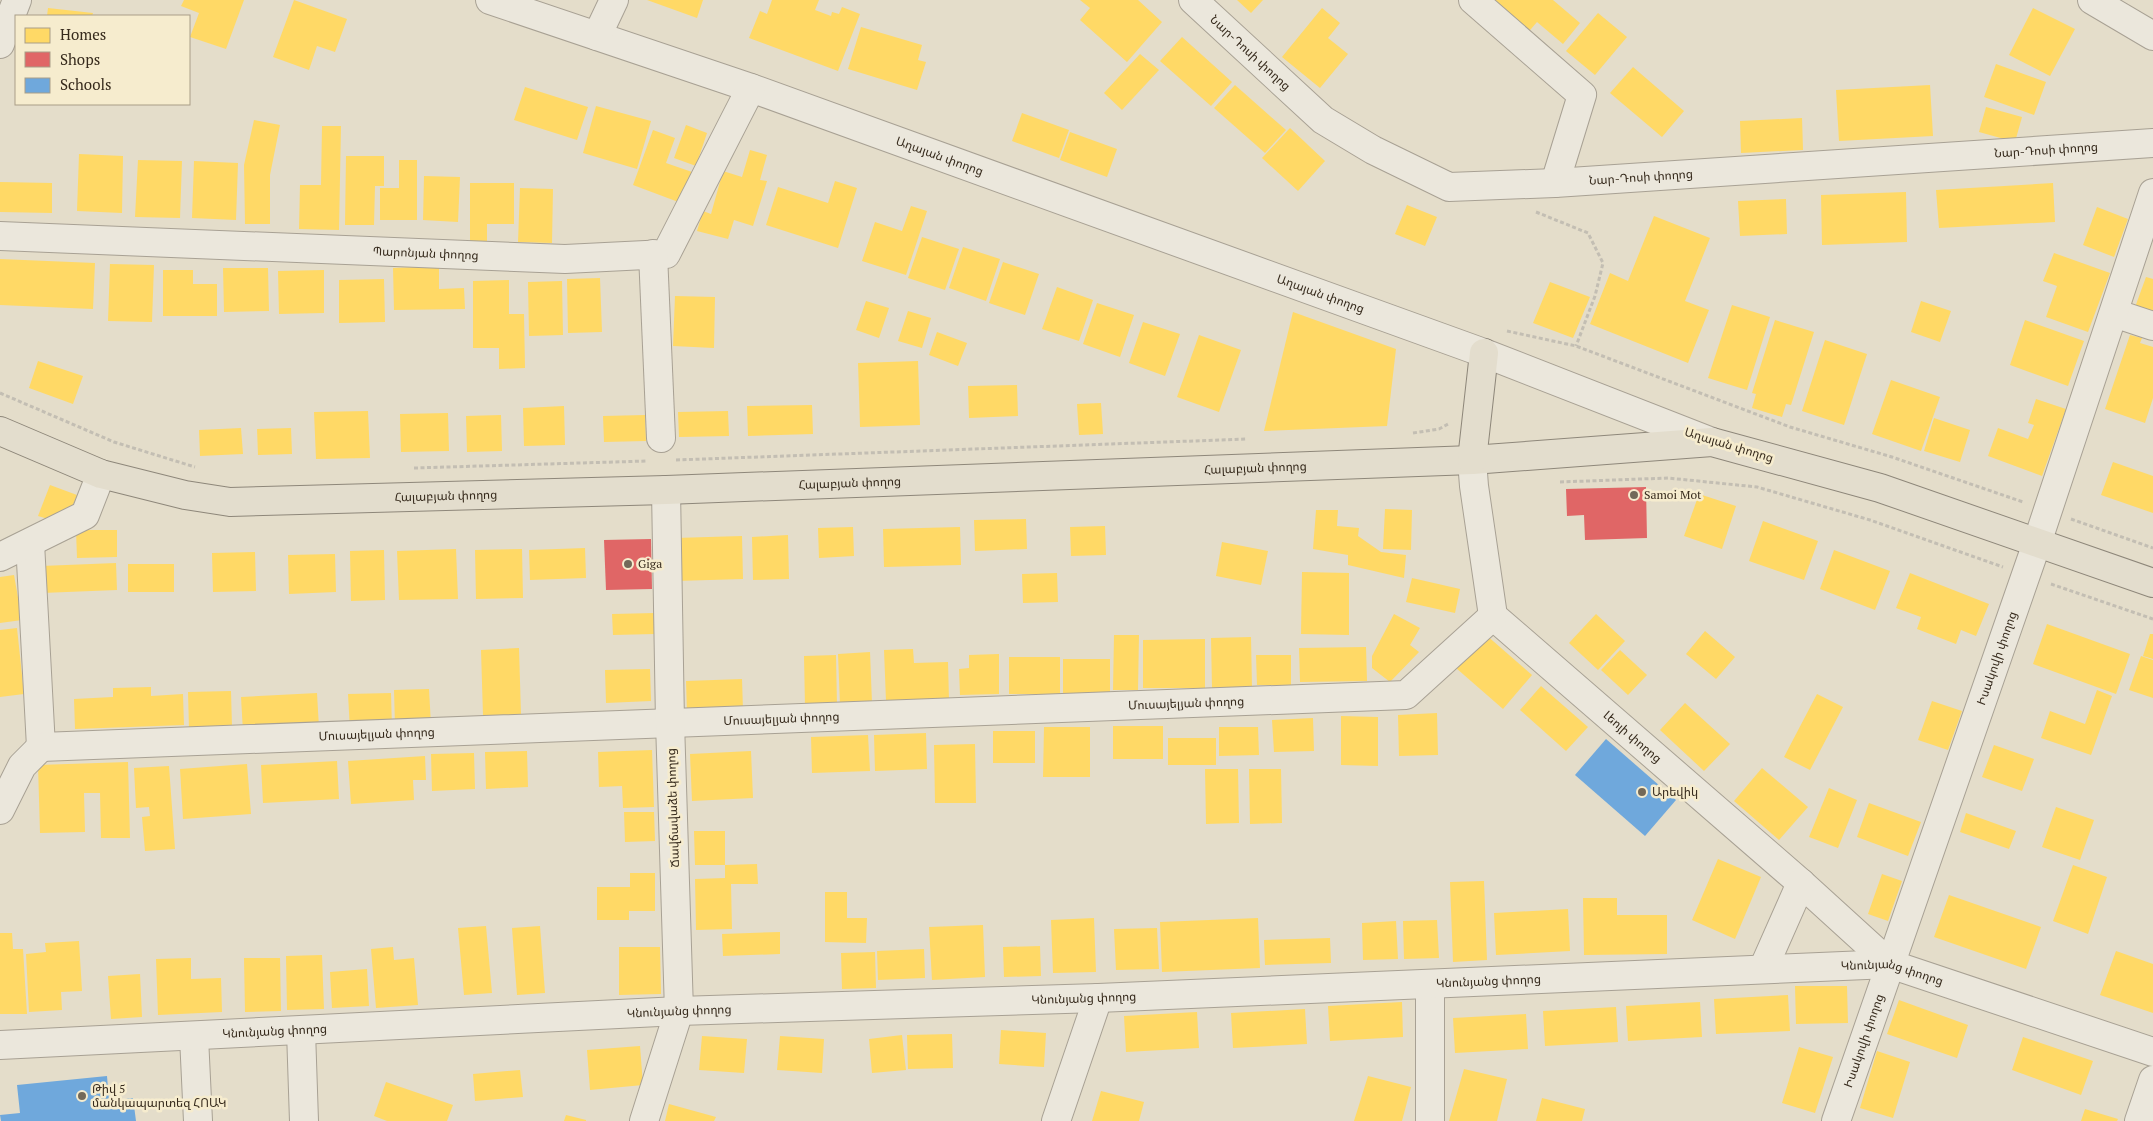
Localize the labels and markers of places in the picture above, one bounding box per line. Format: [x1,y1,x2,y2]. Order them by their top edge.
place label: Samoi Mot [1644,487,1702,502]
marker: Samoi Mot [1628,489,1640,501]
place label: Giga [638,556,662,571]
marker: Giga [622,558,634,570]
place label: Արեվիկ [1652,784,1698,799]
marker: Արեվիկ [1636,786,1648,798]
place label: Թիվ 5 մանկապարտեզ ՀՈԱԿ [92,1081,227,1110]
marker: Թիվ 5 մանկապարտեզ ՀՈԱԿ [76,1090,88,1102]

